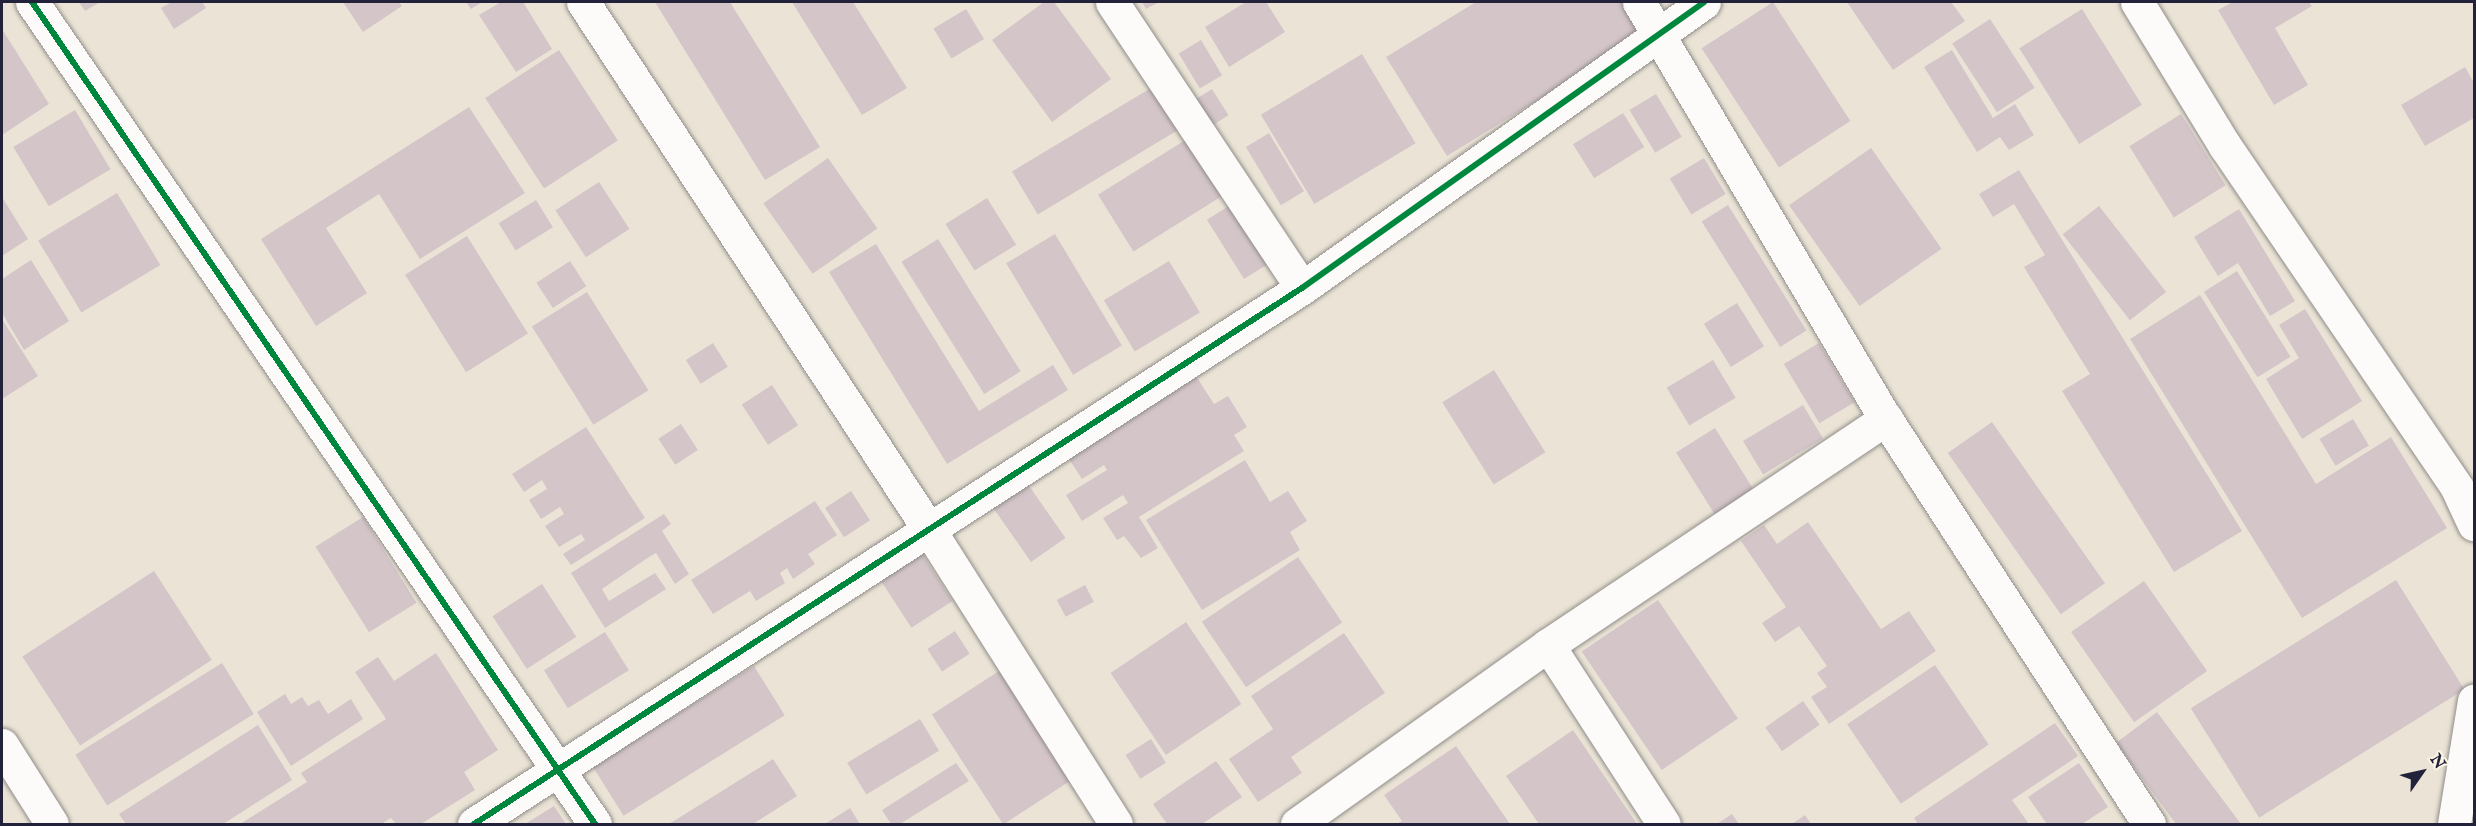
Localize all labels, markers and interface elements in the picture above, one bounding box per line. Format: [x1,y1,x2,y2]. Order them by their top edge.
north arrow [2392,742,2452,802]
text: N [2425,751,2449,773]

